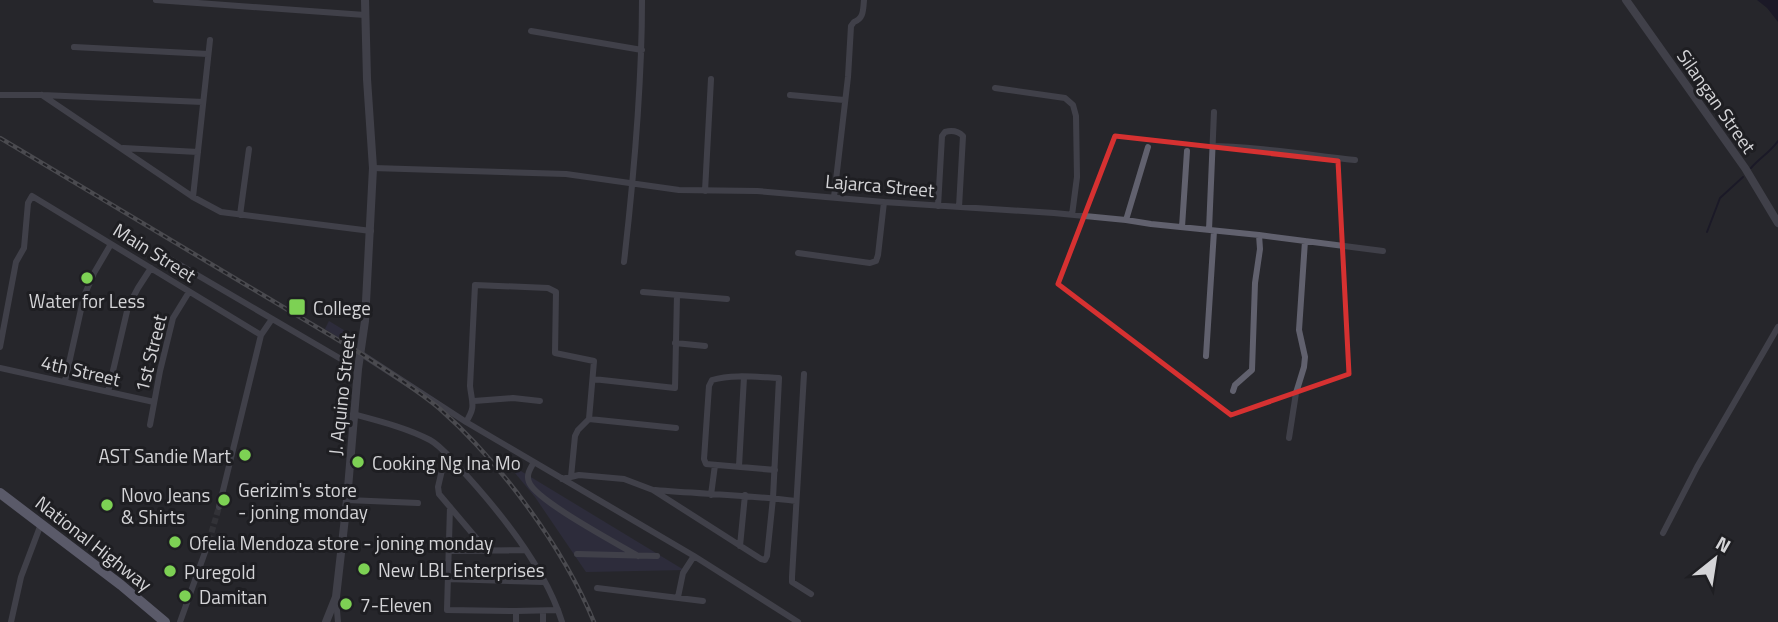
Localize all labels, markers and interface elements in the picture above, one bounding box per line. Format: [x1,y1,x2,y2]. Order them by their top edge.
street label: Silangan Street [1670,43,1764,159]
street label: Lajarca Street [824,166,936,204]
street label: Main Street [108,215,202,289]
marker: Water for Less [79,270,95,286]
place label: Water for Less [29,286,145,315]
place label: College [313,293,371,322]
marker: College [287,297,307,317]
street label: 1st Street [126,311,174,395]
street label: J. Aquino Street [320,331,362,457]
street label: 4th Street [38,347,124,393]
place label: AST Sandie Mart [99,441,231,470]
marker: AST Sandie Mart [237,447,253,463]
place label: Cooking Ng Ina Mo [372,448,521,477]
marker: Cooking Ng Ina Mo [350,454,366,470]
place label: Gerizim's store - joning monday [238,475,368,526]
place label: Novo Jeans & Shirts [121,480,211,531]
street label: National Highway [29,488,159,598]
marker: Gerizim's store - joning monday [216,492,232,508]
marker: Novo Jeans & Shirts [99,497,115,513]
north arrow [1680,524,1750,594]
place label: Ofelia Mendoza store - joning monday [189,528,493,557]
text: N [1711,528,1737,560]
marker: Ofelia Mendoza store - joning monday [167,534,183,550]
place label: New LBL Enterprises [378,555,545,584]
place label: Puregold [184,557,256,586]
marker: New LBL Enterprises [356,561,372,577]
marker: Puregold [162,563,178,579]
place label: Damitan [199,582,267,611]
marker: Damitan [177,588,193,604]
place label: 7-Eleven [360,590,432,619]
marker: 7-Eleven [338,596,354,612]

